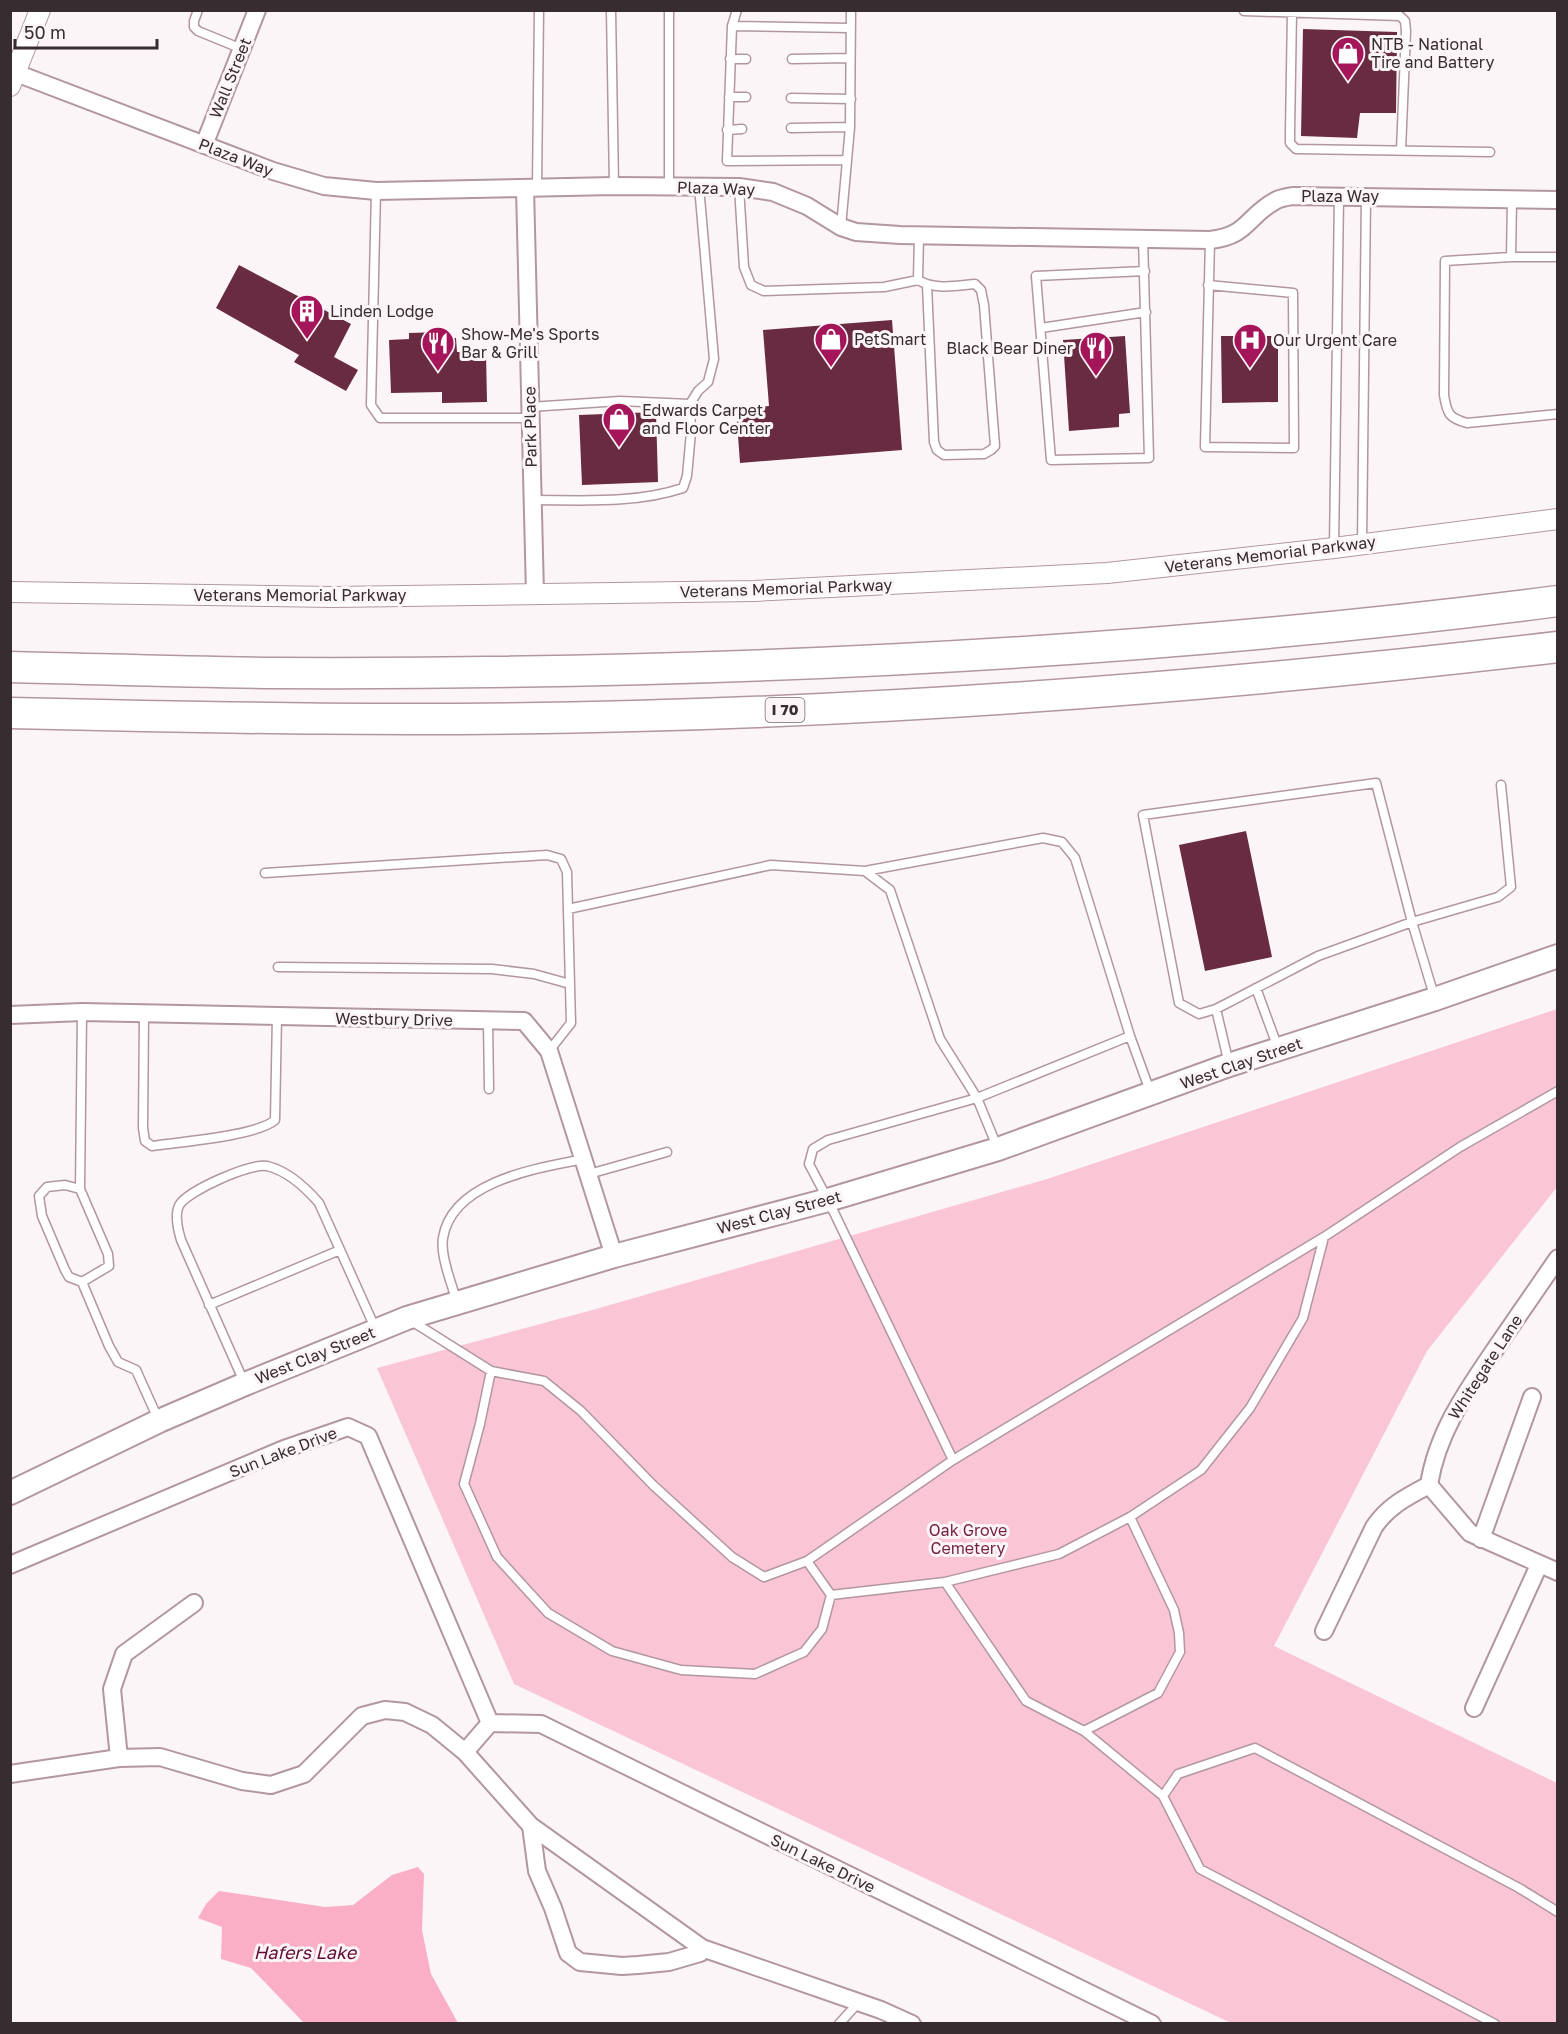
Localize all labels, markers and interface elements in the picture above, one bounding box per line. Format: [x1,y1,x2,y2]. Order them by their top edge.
scale bar [15,12,158,50]
text: 50 m [24,21,66,43]
place label: NTB - National Tire and Battery [1371,34,1495,72]
street label: Wall Street [205,35,255,121]
shop icon: NTB - National Tire and Battery [1330,35,1366,82]
street label: Plaza Way [196,134,276,180]
street label: Plaza Way [677,177,755,199]
street label: Plaza Way [1301,186,1379,206]
building icon: Linden Lodge [289,293,325,340]
place label: Linden Lodge [330,301,434,321]
shop icon: PetSmart [813,321,849,368]
hospital icon: Our Urgent Care [1232,322,1268,369]
place label: Show-Me's Sports Bar & Grill [461,324,599,362]
restaurant icon: Show-Me's Sports Bar & Grill [420,325,456,372]
place label: PetSmart [854,329,926,349]
restaurant icon: Black Bear Diner [1078,330,1114,377]
place label: Our Urgent Care [1273,330,1397,350]
place label: Black Bear Diner [946,338,1073,358]
street label: Park Place [519,386,541,468]
place label: Edwards Carpet and Floor Center [642,400,770,438]
shop icon: Edwards Carpet and Floor Center [601,401,637,448]
street label: Veterans Memorial Parkway [1163,531,1377,577]
street label: Veterans Memorial Parkway [679,574,893,602]
street label: Veterans Memorial Parkway [194,585,406,605]
road number: I 70 [766,698,804,722]
street label: Westbury Drive [335,1008,453,1030]
street label: West Clay Street [1177,1033,1305,1093]
street label: West Clay Street [715,1186,843,1238]
street label: Whitegate Lane [1444,1311,1526,1423]
street label: West Clay Street [252,1322,378,1388]
street label: Sun Lake Drive [226,1422,340,1482]
park label: Oak Grove Cemetery [929,1520,1007,1558]
street label: Sun Lake Drive [768,1829,878,1897]
water label: Hafers Lake [254,1941,358,1963]

